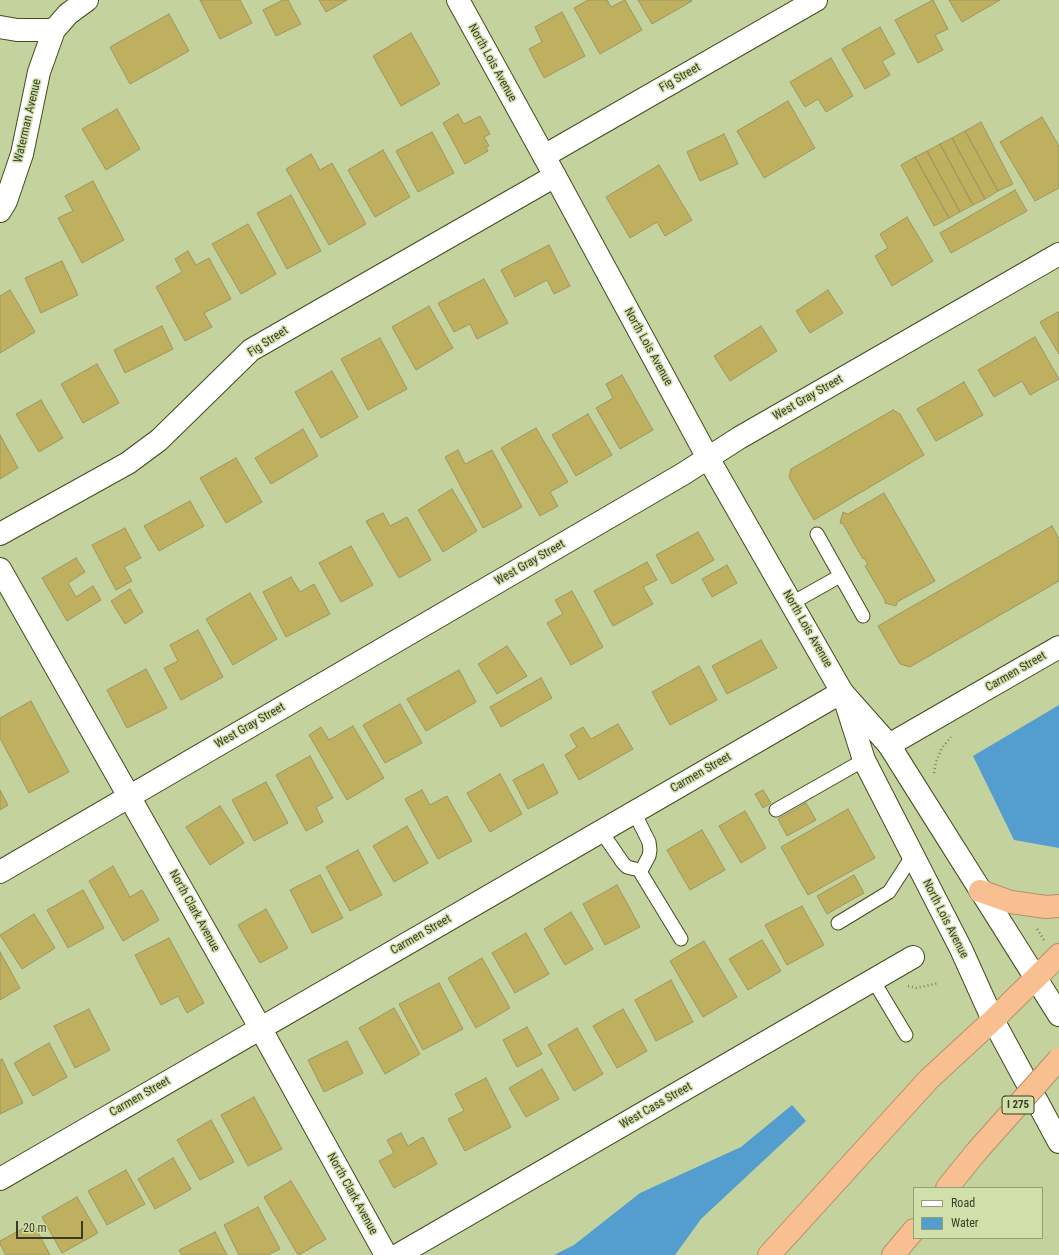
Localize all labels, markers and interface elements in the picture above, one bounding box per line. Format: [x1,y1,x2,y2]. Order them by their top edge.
street label: North Lois Avenue [465,22,519,104]
street label: Fig Street [657,60,703,96]
street label: Waterman Avenue [11,78,45,164]
street label: North Lois Avenue [621,306,675,388]
street label: Fig Street [245,324,291,360]
street label: West Gray Street [770,372,846,424]
street label: West Gray Street [492,537,568,589]
street label: North Lois Avenue [779,588,835,670]
street label: Carmen Street [983,649,1049,695]
street label: West Gray Street [212,700,288,752]
street label: Carmen Street [668,750,734,796]
street label: North Clark Avenue [166,868,222,954]
street label: North Lois Avenue [919,877,971,961]
street label: Carmen Street [388,912,454,958]
street label: Carmen Street [107,1074,173,1120]
street label: West Cass Street [617,1080,695,1132]
road number: I 275 [1002,1096,1034,1114]
street label: North Clark Avenue [324,1151,380,1237]
legend [913,1187,1043,1239]
text: Road [951,1196,975,1210]
scale bar [18,1213,85,1239]
text: Water [951,1216,979,1230]
text: 20 m [23,1221,47,1235]

